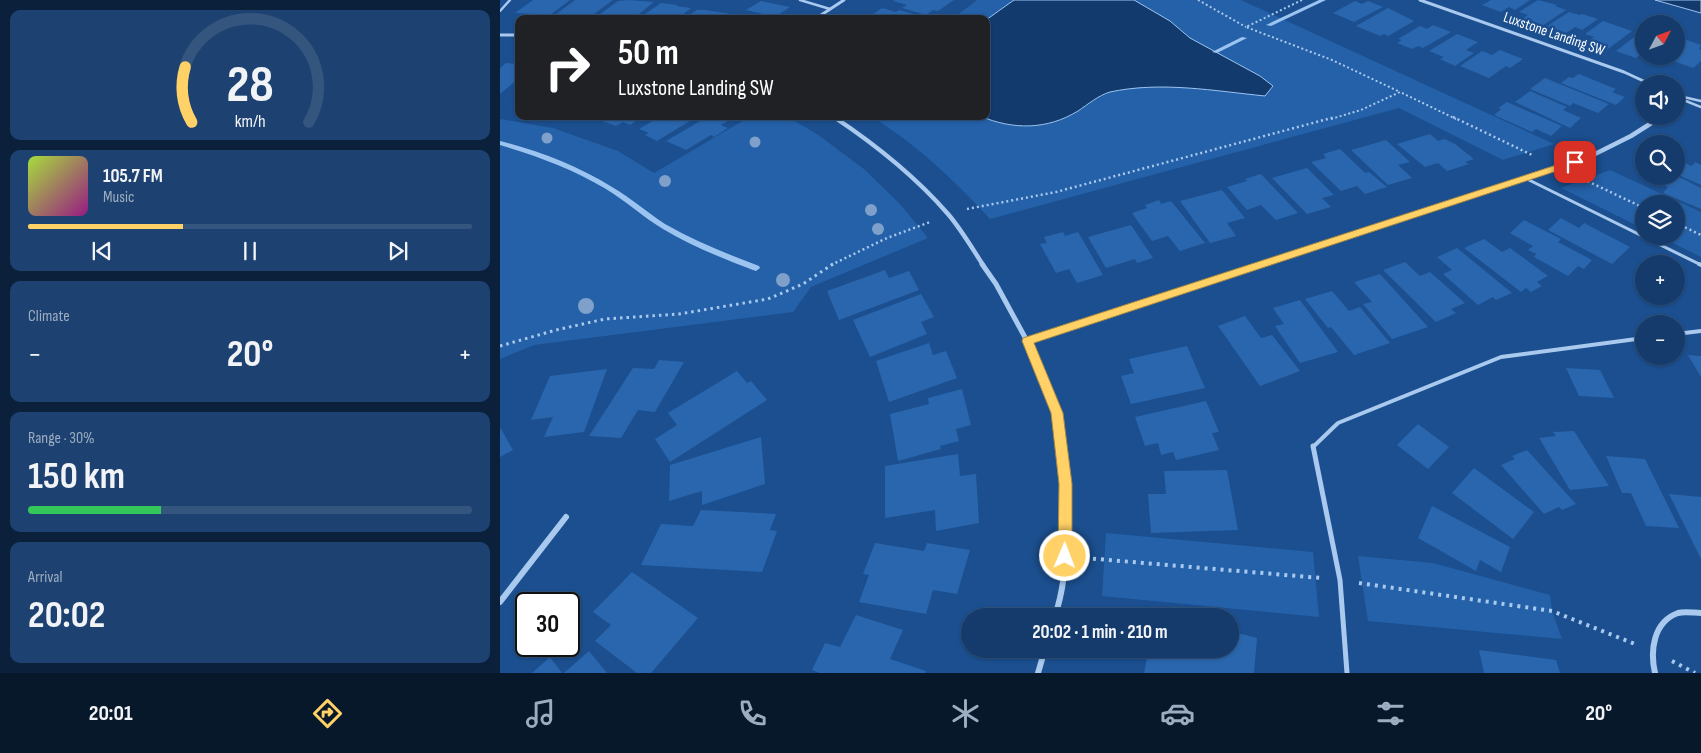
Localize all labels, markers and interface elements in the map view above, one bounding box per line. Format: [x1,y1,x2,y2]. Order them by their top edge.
street label: Luxstone Landing SW [1501,8,1607,60]
north arrow [1635,15,1685,65]
map controls [1635,15,1685,365]
text: 50 m [618,32,679,75]
icon: right [535,35,600,100]
text: 28 [226,54,274,117]
text: Luxstone Landing SW [618,75,774,102]
button: sound [1635,75,1685,125]
text: km/h [235,111,265,132]
button: search [1635,135,1685,185]
pin [1554,141,1596,183]
icon: arrive [1561,148,1589,176]
text: 105.7 FM [103,165,163,188]
text: Music [103,188,134,207]
button: layers [1635,195,1685,245]
icon: previous [88,237,116,265]
icon: pause [236,237,264,265]
icon: next [384,237,412,265]
button: + [1635,255,1685,305]
text: Climate [28,307,70,326]
button: − [1635,315,1685,365]
text: 20° [227,332,273,377]
text: − [28,338,42,371]
text: + [458,338,472,371]
text: Range · 30% [28,429,95,448]
text: 150 km [28,454,125,499]
position arrow [1038,529,1090,581]
text: Arrival [28,568,62,587]
speed limit sign: 30 [515,592,580,657]
text: 20:02 [28,593,106,638]
text: 20:02 · 1 min · 210 m [1032,621,1168,644]
icon: directions [310,696,345,731]
icon: music [523,696,558,731]
icon: phone [735,696,770,731]
icon: climate [948,696,983,731]
icon: car [1160,696,1195,731]
icon: filters [1373,696,1408,731]
text: 20:01 [89,700,133,727]
text: 20° [1585,700,1612,727]

